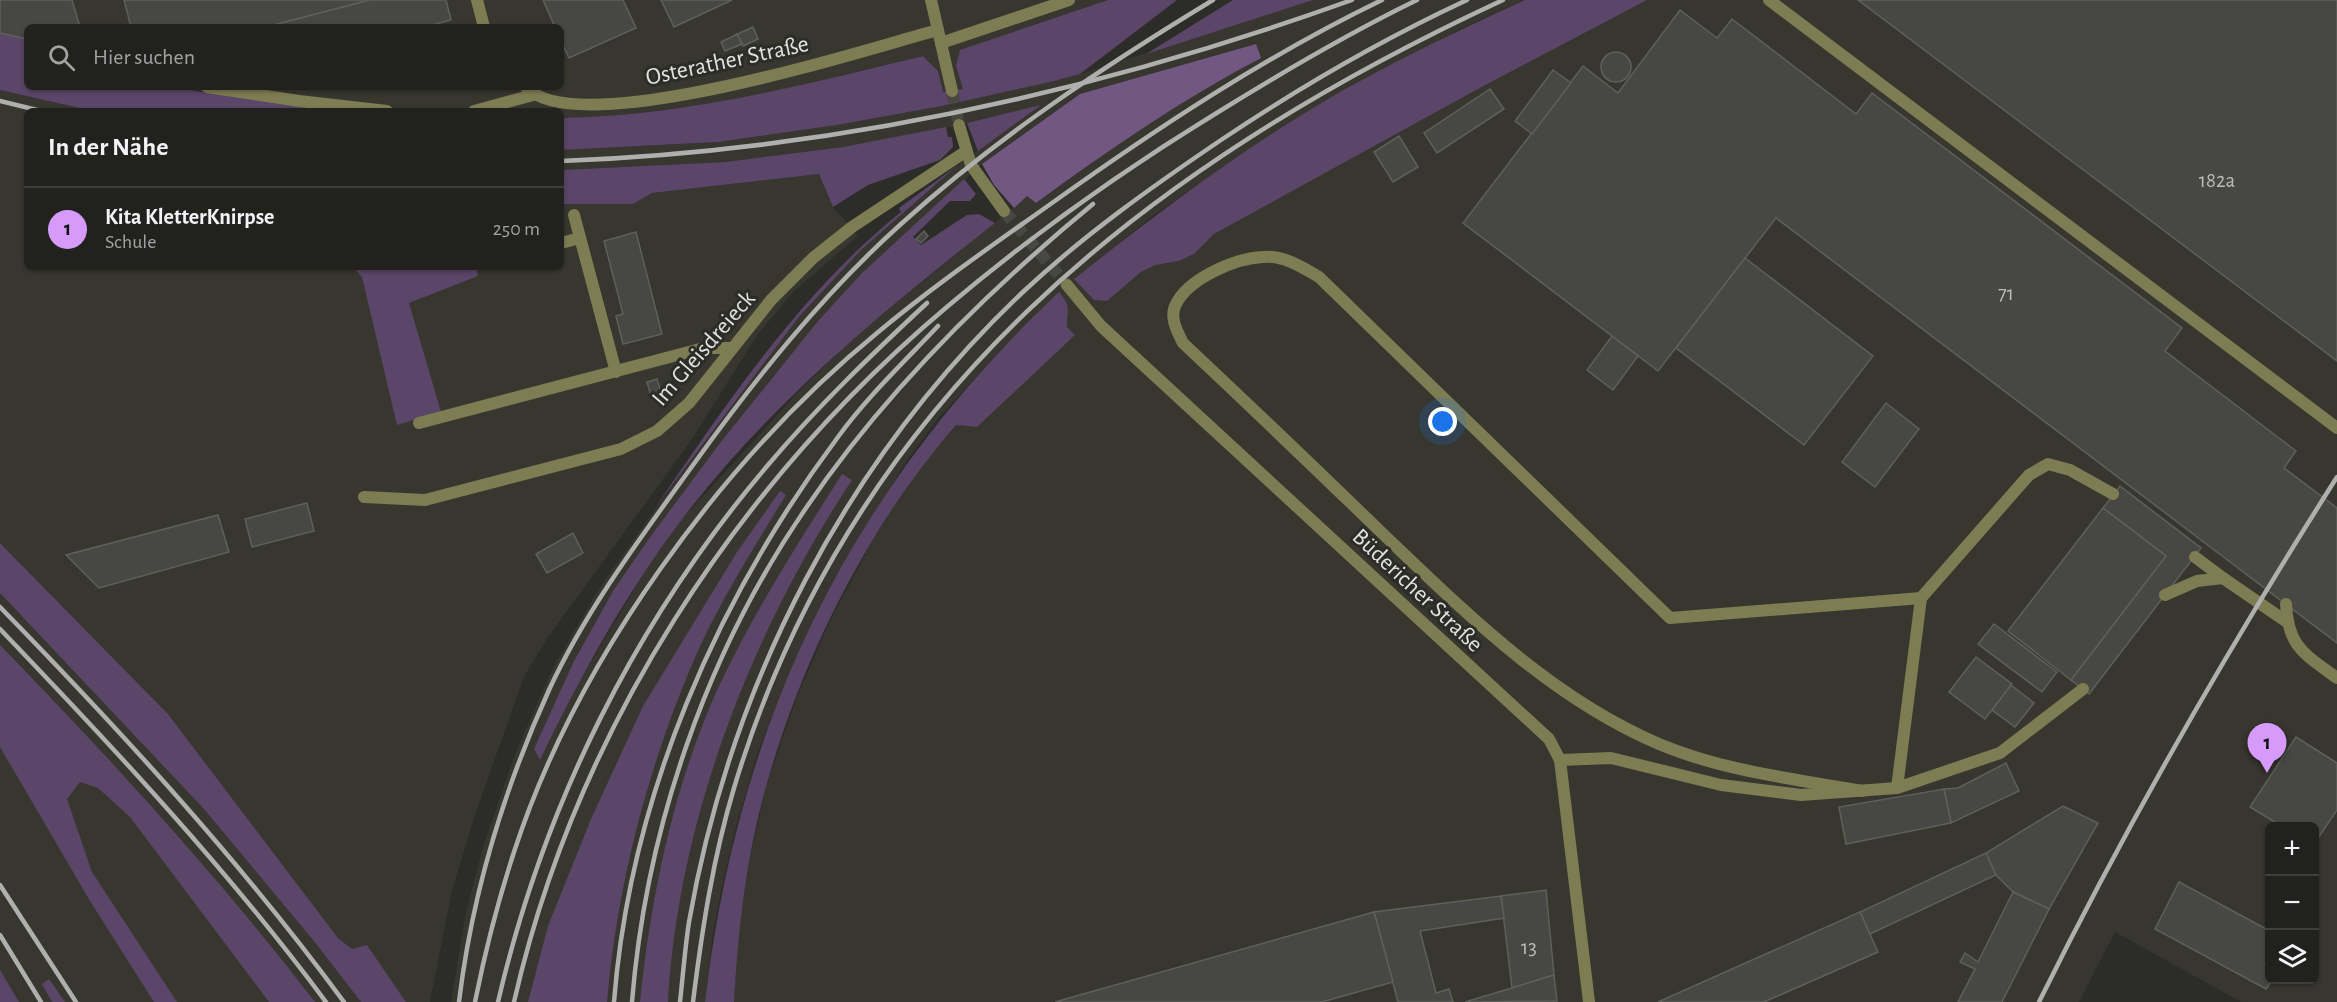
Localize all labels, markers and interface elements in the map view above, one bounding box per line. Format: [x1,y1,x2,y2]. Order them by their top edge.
search box [24,24,564,90]
street label: Osterather Straße [644,32,811,90]
icon: search [45,41,78,74]
text: Hier suchen [93,46,195,68]
text: In der Nähe [48,134,168,160]
house number: 182a [2199,170,2236,191]
text: Kita KletterKnirpse [105,206,274,228]
text: 1 [64,219,71,239]
text: 250 m [493,219,540,239]
text: Schule [105,232,157,252]
house number: 71 [1998,283,2014,304]
street label: Im Gleisdreieck [648,287,760,411]
your location [1428,407,1457,436]
street label: Büdericher Straße [1347,524,1487,657]
pin: 1 [2248,724,2286,773]
map controls [2265,822,2319,984]
button: + [2265,822,2319,876]
button: − [2265,876,2319,930]
button: layers [2265,930,2319,984]
house number: 13 [1521,937,1537,958]

